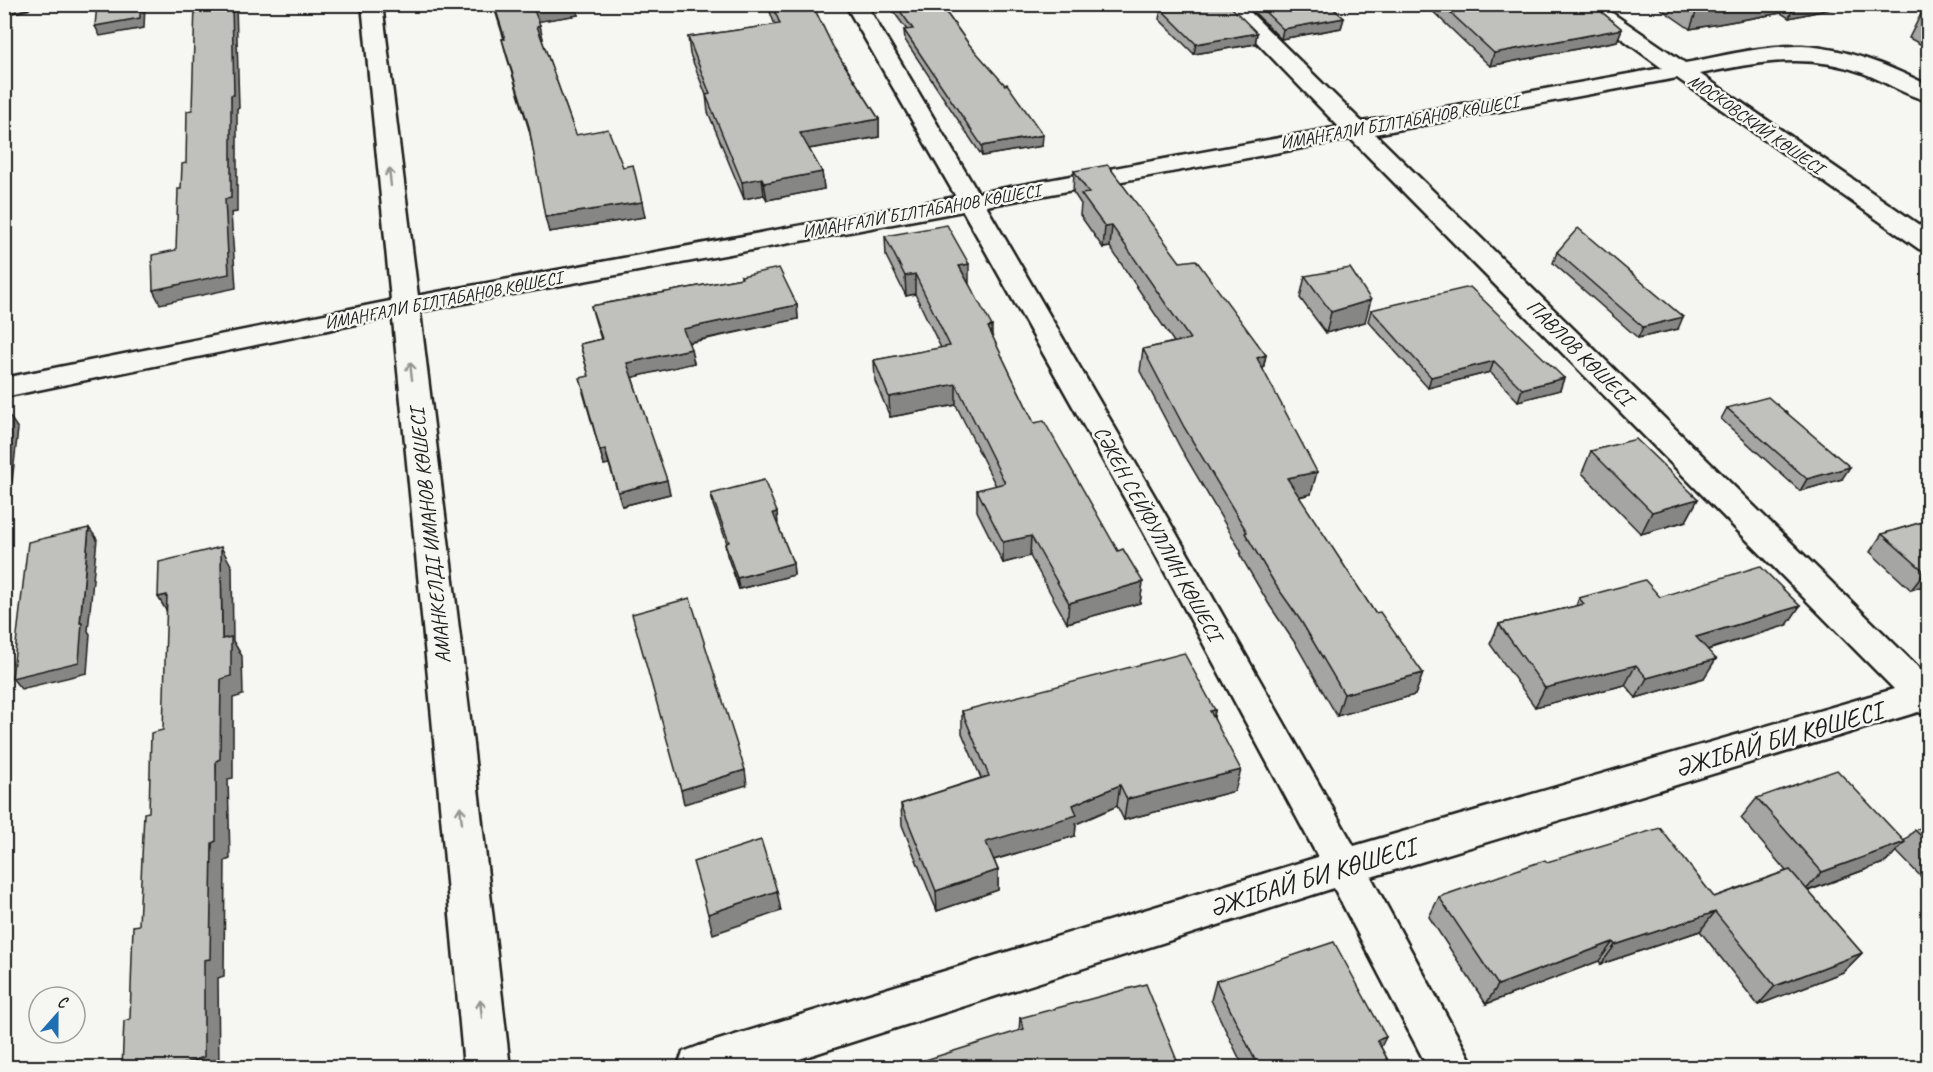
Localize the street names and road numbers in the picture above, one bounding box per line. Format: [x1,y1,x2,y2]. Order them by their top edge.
street label: МОСКОВСКИЙ КӨШЕСІ [1684,69,1831,181]
street label: ИМАНҒАЛИ БІЛТАБАНОВ КӨШЕСІ [1278,90,1523,154]
street label: ИМАНҒАЛИ БІЛТАБАНОВ КӨШЕСІ [800,179,1045,243]
street label: ИМАНҒАЛИ БІЛТАБАНОВ КӨШЕСІ [322,265,567,334]
street label: ПАВЛОВ КӨШЕСІ [1521,293,1642,414]
street label: АМАНКЕЛДІ ИМАНОВ КӨШЕСІ [403,403,456,665]
street label: СӘКЕН СЕЙФУЛЛИН КӨШЕСІ [1088,421,1230,649]
street label: ӘЖІБАЙ БИ КӨШЕСІ [1671,693,1891,785]
street label: ӘЖІБАЙ БИ КӨШЕСІ [1205,829,1424,924]

